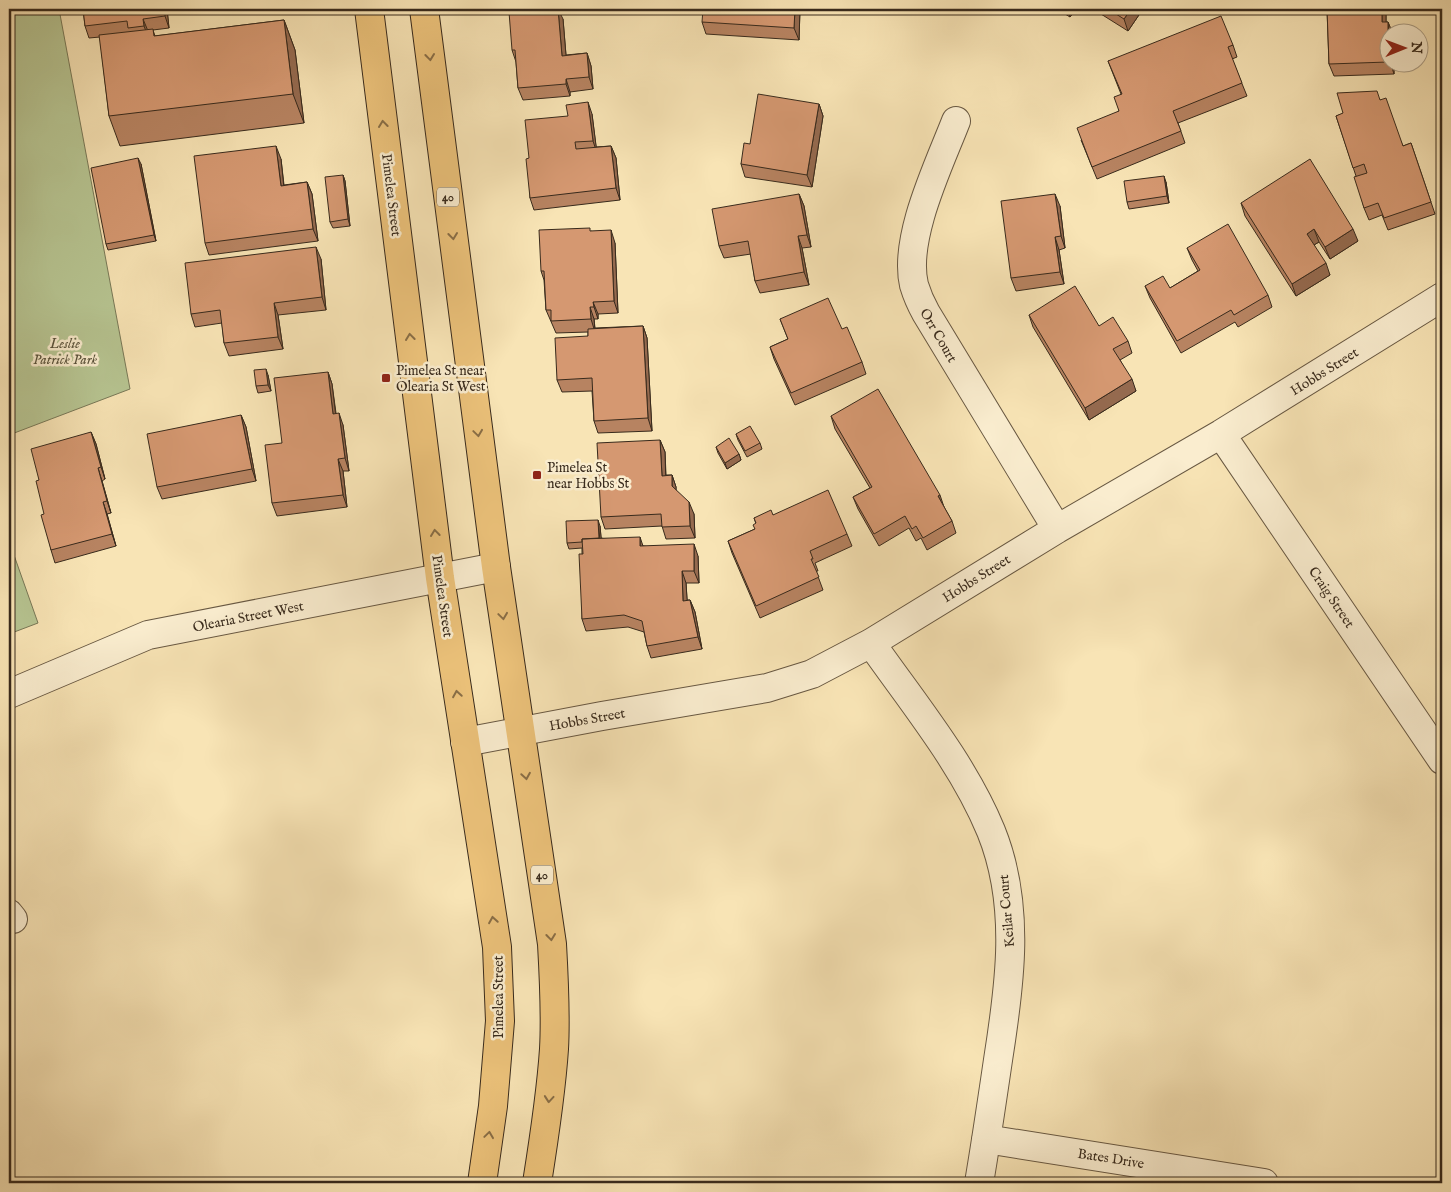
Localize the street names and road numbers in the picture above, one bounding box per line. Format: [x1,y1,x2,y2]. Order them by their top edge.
street label: Pimelea Street [377,153,405,238]
road number: 40 [437,188,459,206]
street label: Orr Court [915,305,961,366]
street label: Hobbs Street [1287,344,1362,400]
street label: Hobbs Street [939,551,1014,607]
street label: Pimelea Street [427,554,457,639]
street label: Craig Street [1304,563,1358,632]
street label: Olearia Street West [191,597,305,637]
street label: Hobbs Street [548,704,627,736]
road number: 40 [531,866,553,884]
street label: Keilar Court [995,874,1019,948]
street label: Pimelea Street [490,955,508,1039]
street label: Bates Drive [1076,1145,1146,1173]

